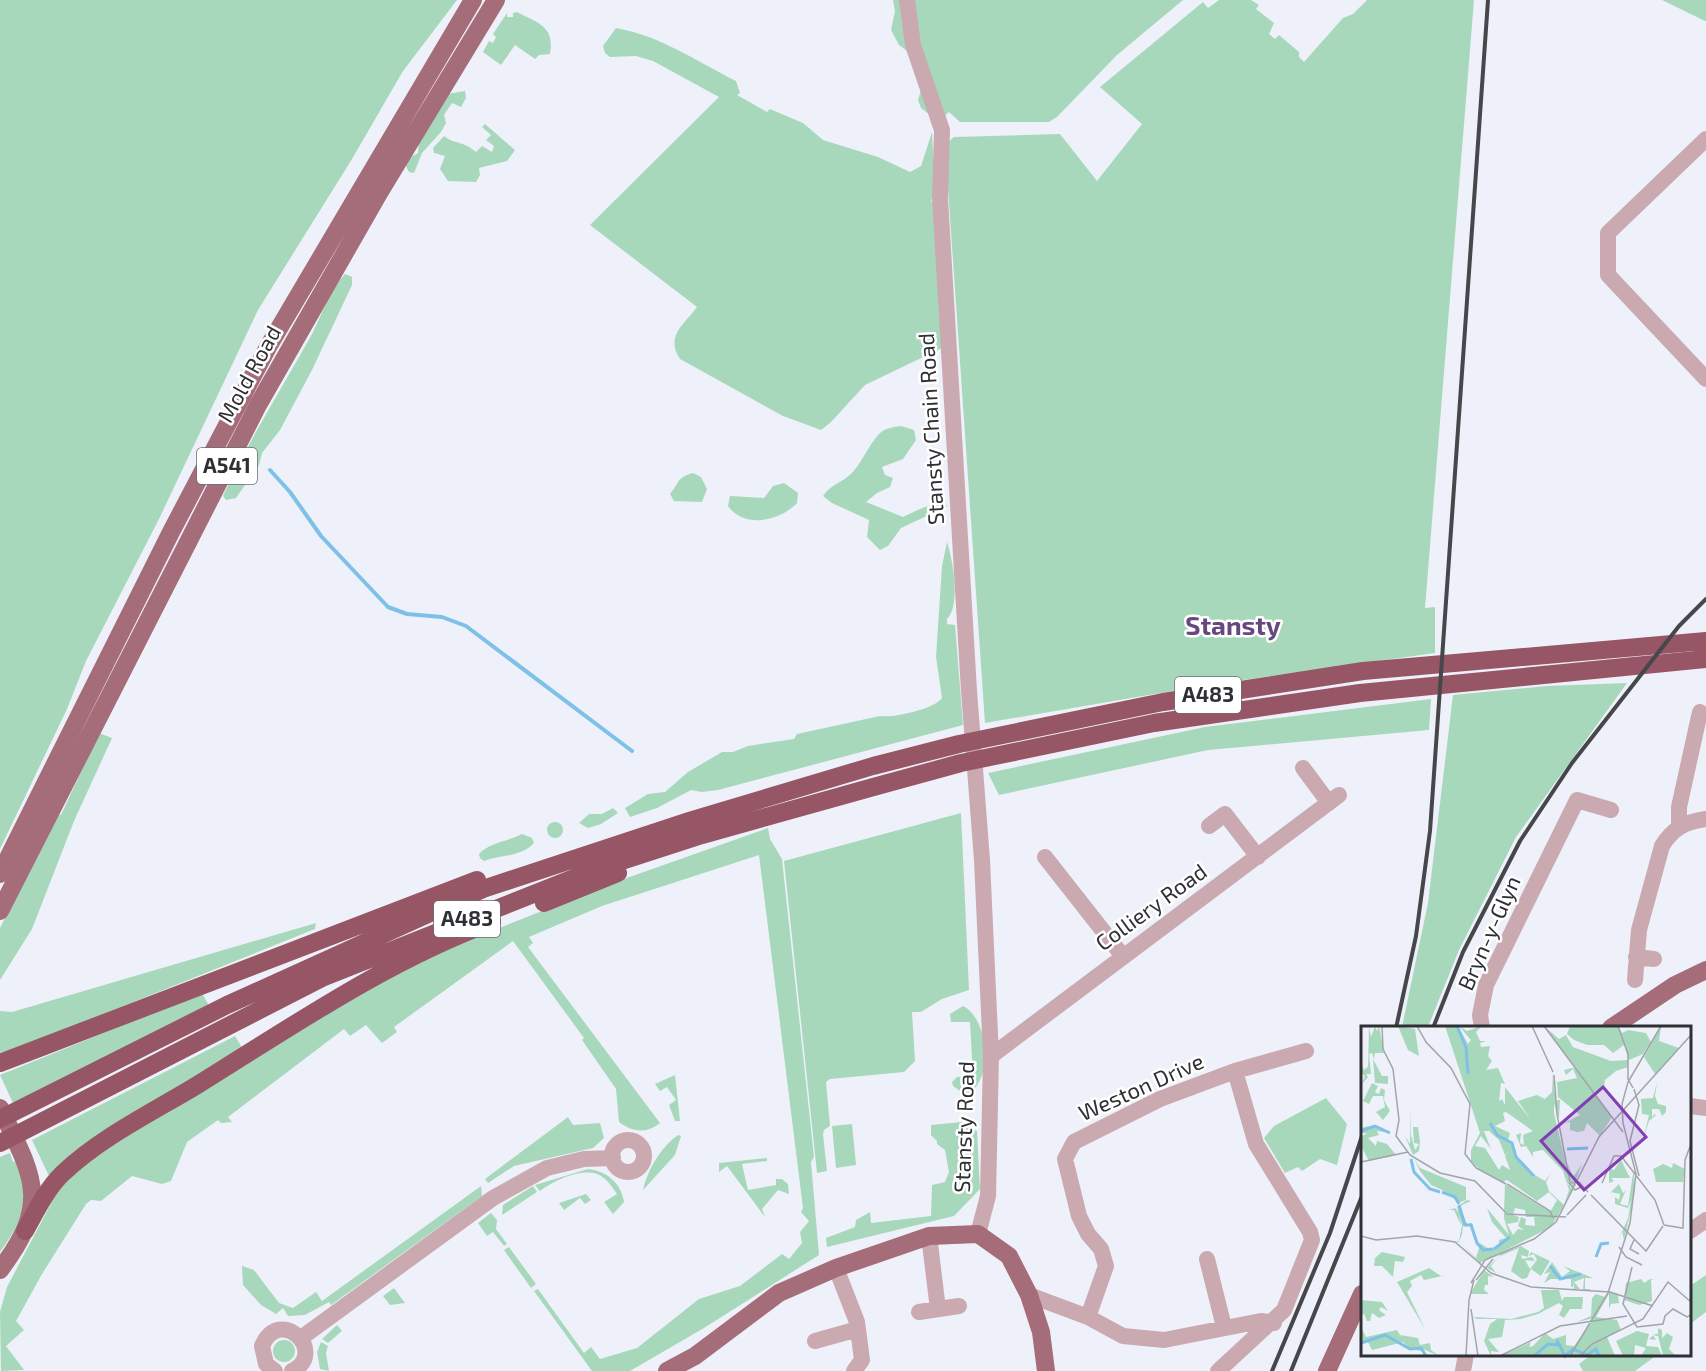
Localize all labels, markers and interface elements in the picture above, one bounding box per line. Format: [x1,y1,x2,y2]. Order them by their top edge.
street label: Mold Road [211,321,285,426]
street label: Stansty Chain Road [912,332,948,526]
road number: A541 [197,448,257,484]
district label: Stansty [1185,609,1281,641]
road number: A483 [1175,677,1241,713]
street label: Colliery Road [1090,857,1211,955]
street label: Bryn-y-Glyn [1451,871,1525,994]
road number: A483 [434,901,500,937]
inset map [1361,1026,1691,1356]
street label: Weston Drive [1074,1047,1207,1125]
street label: Stansty Road [948,1061,978,1193]

